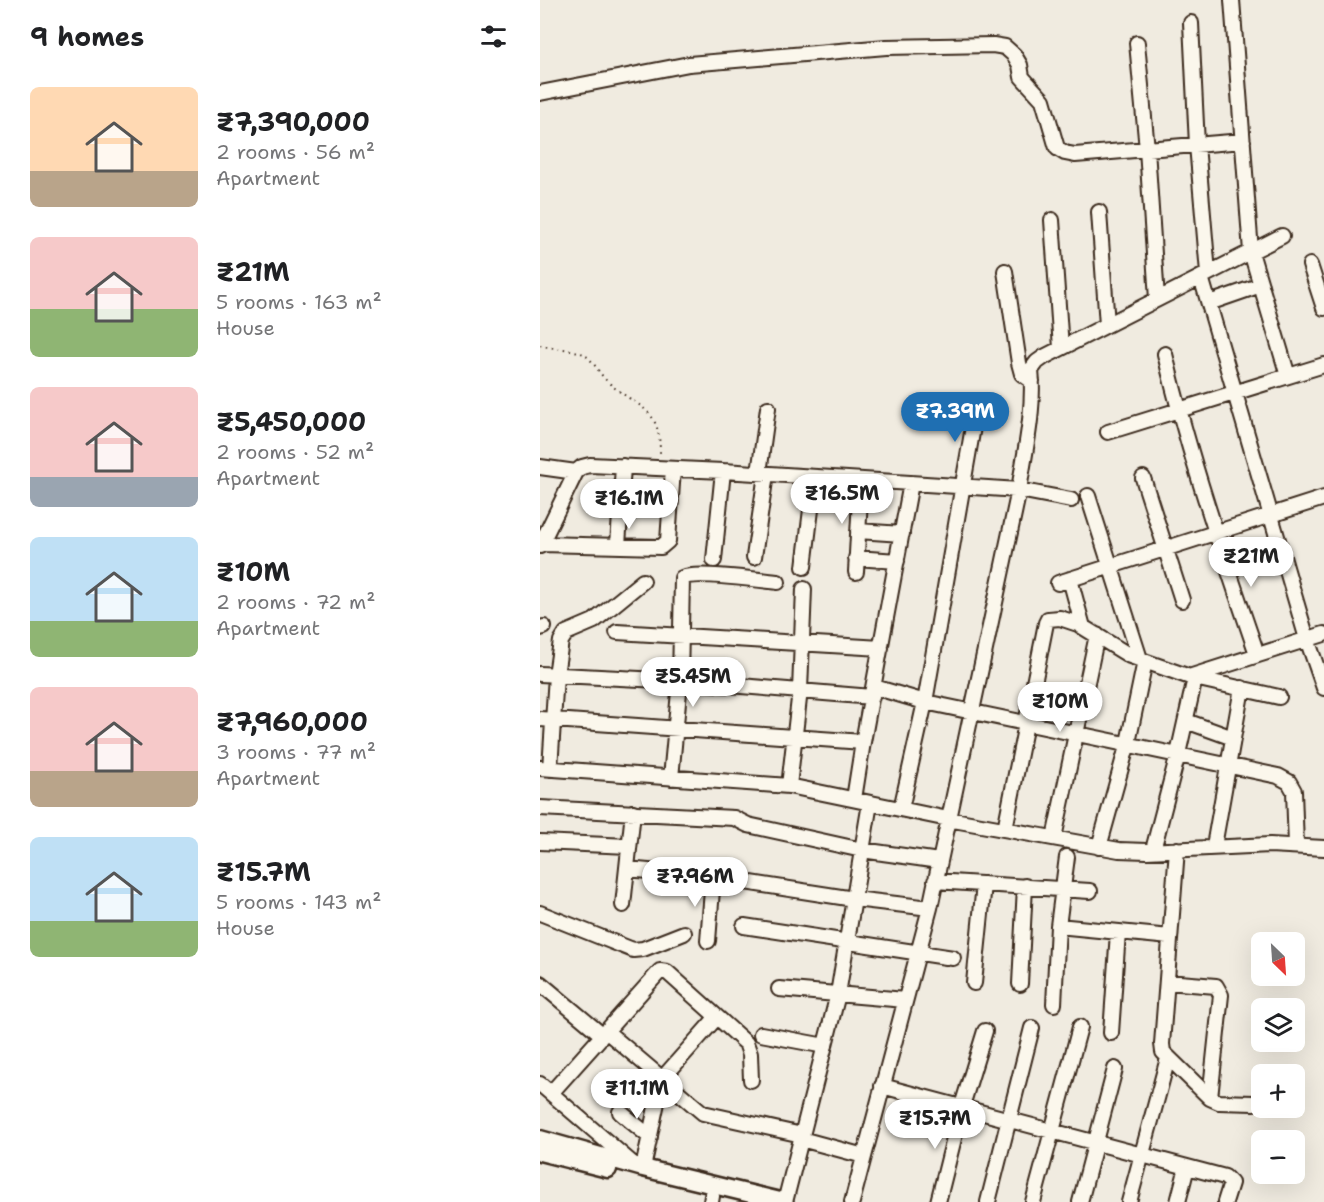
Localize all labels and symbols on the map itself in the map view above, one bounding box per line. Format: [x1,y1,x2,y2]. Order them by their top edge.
pin: ₹7.39M [906,392,1004,443]
pin: ₹16.5M [793,474,891,525]
pin: ₹16.1M [580,479,678,530]
pin: ₹21M [1215,537,1287,588]
pin: ₹5.45M [644,657,742,708]
pin: ₹10M [1024,682,1096,733]
pin: ₹7.96M [646,857,744,908]
north arrow [1251,932,1305,986]
pin: ₹11.1M [588,1069,686,1120]
pin: ₹15.7M [886,1099,984,1150]

